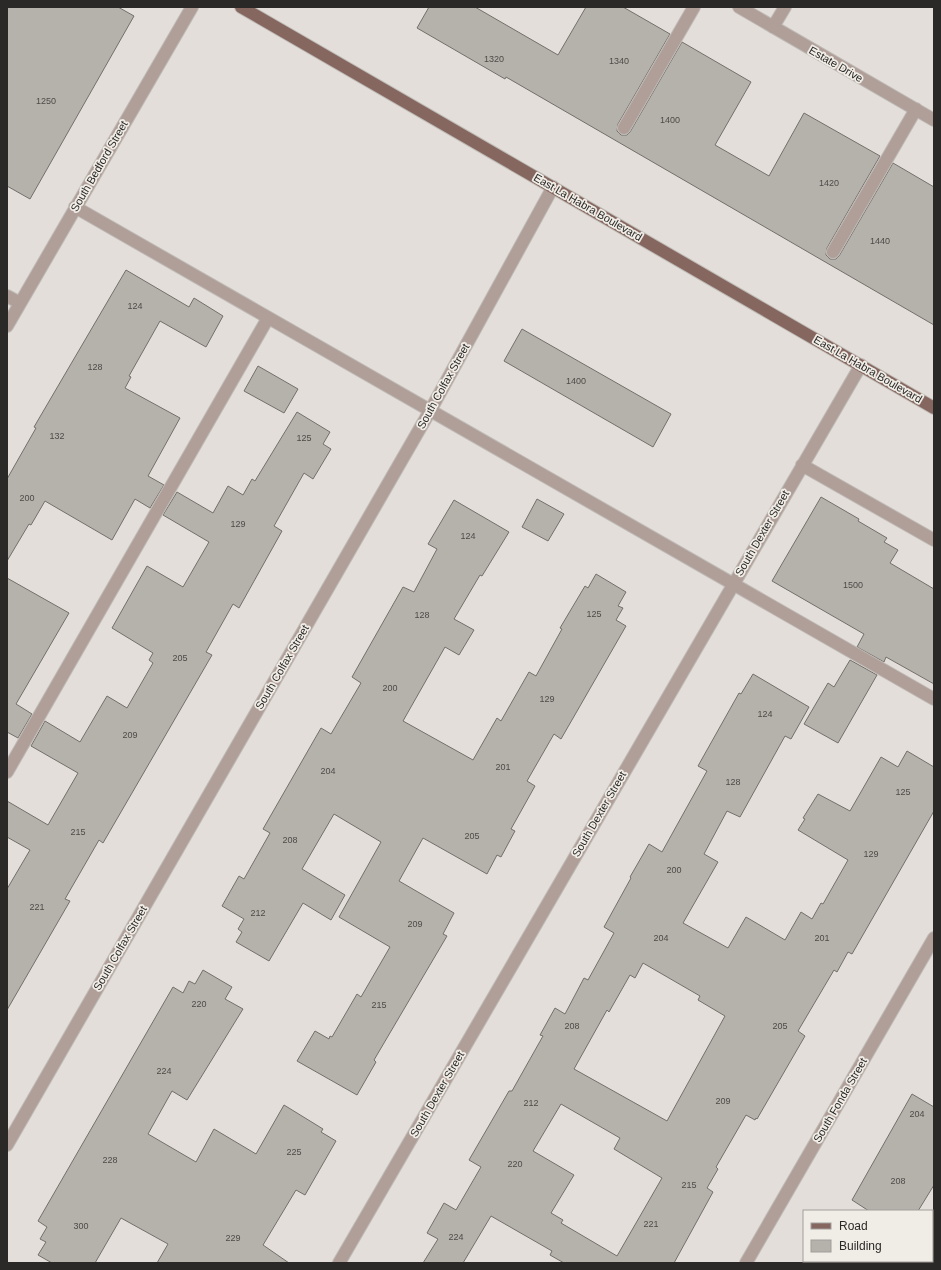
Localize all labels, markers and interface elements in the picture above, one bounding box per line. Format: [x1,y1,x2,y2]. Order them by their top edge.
street label: Estate Drive [807,44,865,84]
house number: 1320 [484,54,504,64]
house number: 1340 [609,56,629,66]
house number: 1250 [36,96,56,106]
house number: 1400 [660,115,680,125]
street label: South Bedford Street [68,119,130,213]
street label: East La Habra Boulevard [532,171,644,243]
house number: 1420 [819,178,839,188]
house number: 1440 [870,236,890,246]
house number: 124 [127,301,143,311]
street label: East La Habra Boulevard [812,333,924,405]
street label: South Colfax Street [415,341,471,431]
house number: 128 [87,362,103,372]
house number: 1400 [566,376,586,386]
house number: 132 [49,431,65,441]
house number: 125 [296,433,312,443]
street label: South Dexter Street [733,488,791,578]
house number: 200 [19,493,35,503]
house number: 129 [230,519,246,529]
house number: 124 [460,531,476,541]
house number: 1500 [843,580,863,590]
house number: 125 [586,609,602,619]
house number: 128 [414,610,430,620]
street label: South Colfax Street [253,623,311,711]
house number: 205 [172,653,188,663]
house number: 200 [382,683,398,693]
house number: 129 [539,694,555,704]
house number: 124 [757,709,773,719]
house number: 209 [122,730,138,740]
house number: 201 [495,762,511,772]
house number: 204 [320,766,336,776]
street label: South Dexter Street [570,769,628,859]
house number: 128 [725,777,741,787]
house number: 125 [895,787,911,797]
house number: 215 [70,827,86,837]
house number: 205 [464,831,480,841]
house number: 208 [282,835,298,845]
house number: 129 [863,849,879,859]
house number: 200 [666,865,682,875]
house number: 221 [29,902,45,912]
street label: South Colfax Street [91,904,149,992]
house number: 212 [250,908,266,918]
house number: 209 [407,919,423,929]
house number: 204 [653,933,669,943]
house number: 201 [814,933,830,943]
house number: 220 [191,999,207,1009]
house number: 215 [371,1000,387,1010]
house number: 208 [564,1021,580,1031]
house number: 205 [772,1021,788,1031]
street label: South Dexter Street [408,1049,466,1139]
street label: South Fonda Street [811,1056,869,1144]
house number: 224 [156,1066,172,1076]
house number: 209 [715,1096,731,1106]
house number: 212 [523,1098,539,1108]
house number: 204 [909,1109,925,1119]
house number: 225 [286,1147,302,1157]
house number: 228 [102,1155,118,1165]
house number: 220 [507,1159,523,1169]
house number: 208 [890,1176,906,1186]
house number: 215 [681,1180,697,1190]
legend [803,1210,933,1262]
house number: 221 [643,1219,659,1229]
text: Road [839,1219,868,1233]
house number: 300 [73,1221,89,1231]
house number: 224 [448,1232,464,1242]
house number: 229 [225,1233,241,1243]
text: Building [839,1239,882,1253]

